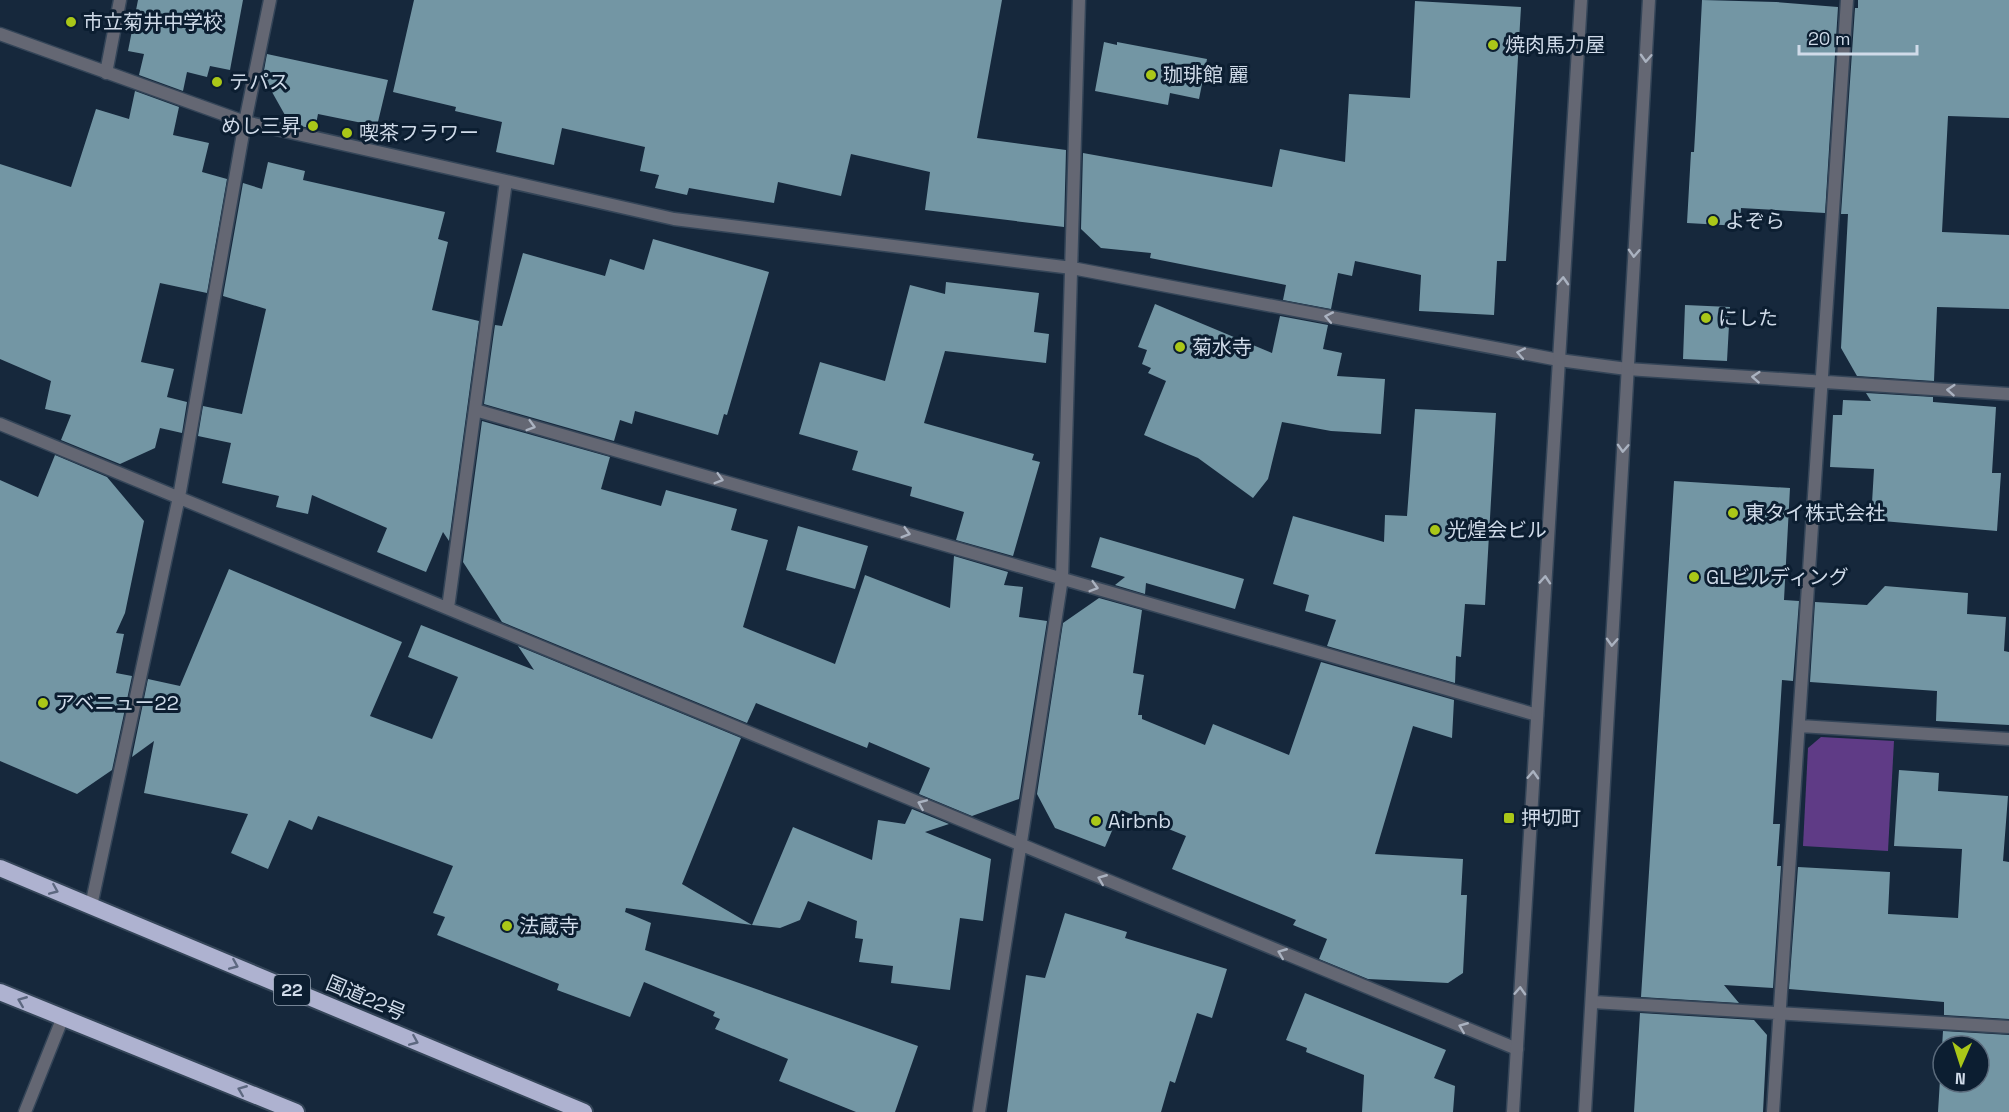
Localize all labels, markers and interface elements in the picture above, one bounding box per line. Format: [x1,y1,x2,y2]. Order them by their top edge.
place label: 市立菊井中学校 [83,9,223,35]
marker: 市立菊井中学校 [64,15,78,29]
scale bar [1799,18,1918,56]
text: 20 m [1808,27,1851,50]
place label: 焼肉馬力屋 [1505,32,1605,58]
marker: 焼肉馬力屋 [1486,38,1500,52]
one-way arrow [1639,54,1652,63]
place label: 珈琲館 麗 [1163,62,1248,88]
marker: 珈琲館 麗 [1144,68,1158,82]
place label: テパス [229,69,289,95]
marker: テパス [210,75,224,89]
place label: めし三昇 [221,113,301,139]
marker: めし三昇 [306,119,320,133]
place label: 喫茶フラワー [359,120,479,146]
marker: 喫茶フラワー [340,126,354,140]
place label: よぞら [1725,208,1785,234]
marker: よぞら [1706,214,1720,228]
one-way arrow [1628,249,1641,258]
one-way arrow [1557,277,1570,286]
place label: にした [1718,305,1778,331]
one-way arrow [1324,311,1334,324]
marker: にした [1699,311,1713,325]
place label: 菊水寺 [1192,334,1252,360]
marker: 菊水寺 [1173,340,1187,354]
one-way arrow [1516,347,1526,360]
one-way arrow [1752,371,1761,384]
one-way arrow [1946,384,1955,397]
one-way arrow [526,418,536,431]
one-way arrow [1617,443,1630,452]
one-way arrow [713,472,724,484]
place label: 東タイ株式会社 [1745,500,1885,526]
marker: 東タイ株式会社 [1726,506,1740,520]
place label: 光煌会ビル [1447,517,1547,543]
marker: 光煌会ビル [1428,523,1442,537]
one-way arrow [900,526,911,538]
place label: GLビルディング [1706,564,1849,590]
marker: GLビルディング [1687,570,1701,584]
one-way arrow [1539,576,1552,585]
one-way arrow [1088,580,1099,592]
one-way arrow [1606,638,1619,647]
place label: アベニュー22 [55,690,179,716]
marker: アベニュー22 [36,696,50,710]
one-way arrow [1527,771,1540,780]
one-way arrow [917,799,928,811]
place label: 押切町 [1521,805,1581,831]
place label: Airbnb [1108,808,1171,834]
marker: 押切町 [1502,811,1516,825]
marker: Airbnb [1089,814,1103,828]
one-way arrow [1097,874,1108,886]
one-way arrow [48,883,59,895]
place label: 法蔵寺 [519,913,579,939]
marker: 法蔵寺 [500,919,514,933]
one-way arrow [1277,948,1288,960]
one-way arrow [228,958,239,970]
street label: 国道22号 [322,970,410,1026]
road number: 22 [274,975,310,1005]
one-way arrow [1514,986,1527,995]
one-way arrow [18,996,29,1008]
one-way arrow [1458,1022,1469,1034]
one-way arrow [407,1034,418,1046]
north arrow [1931,1034,1991,1094]
text: N [1954,1068,1966,1089]
one-way arrow [237,1085,248,1097]

